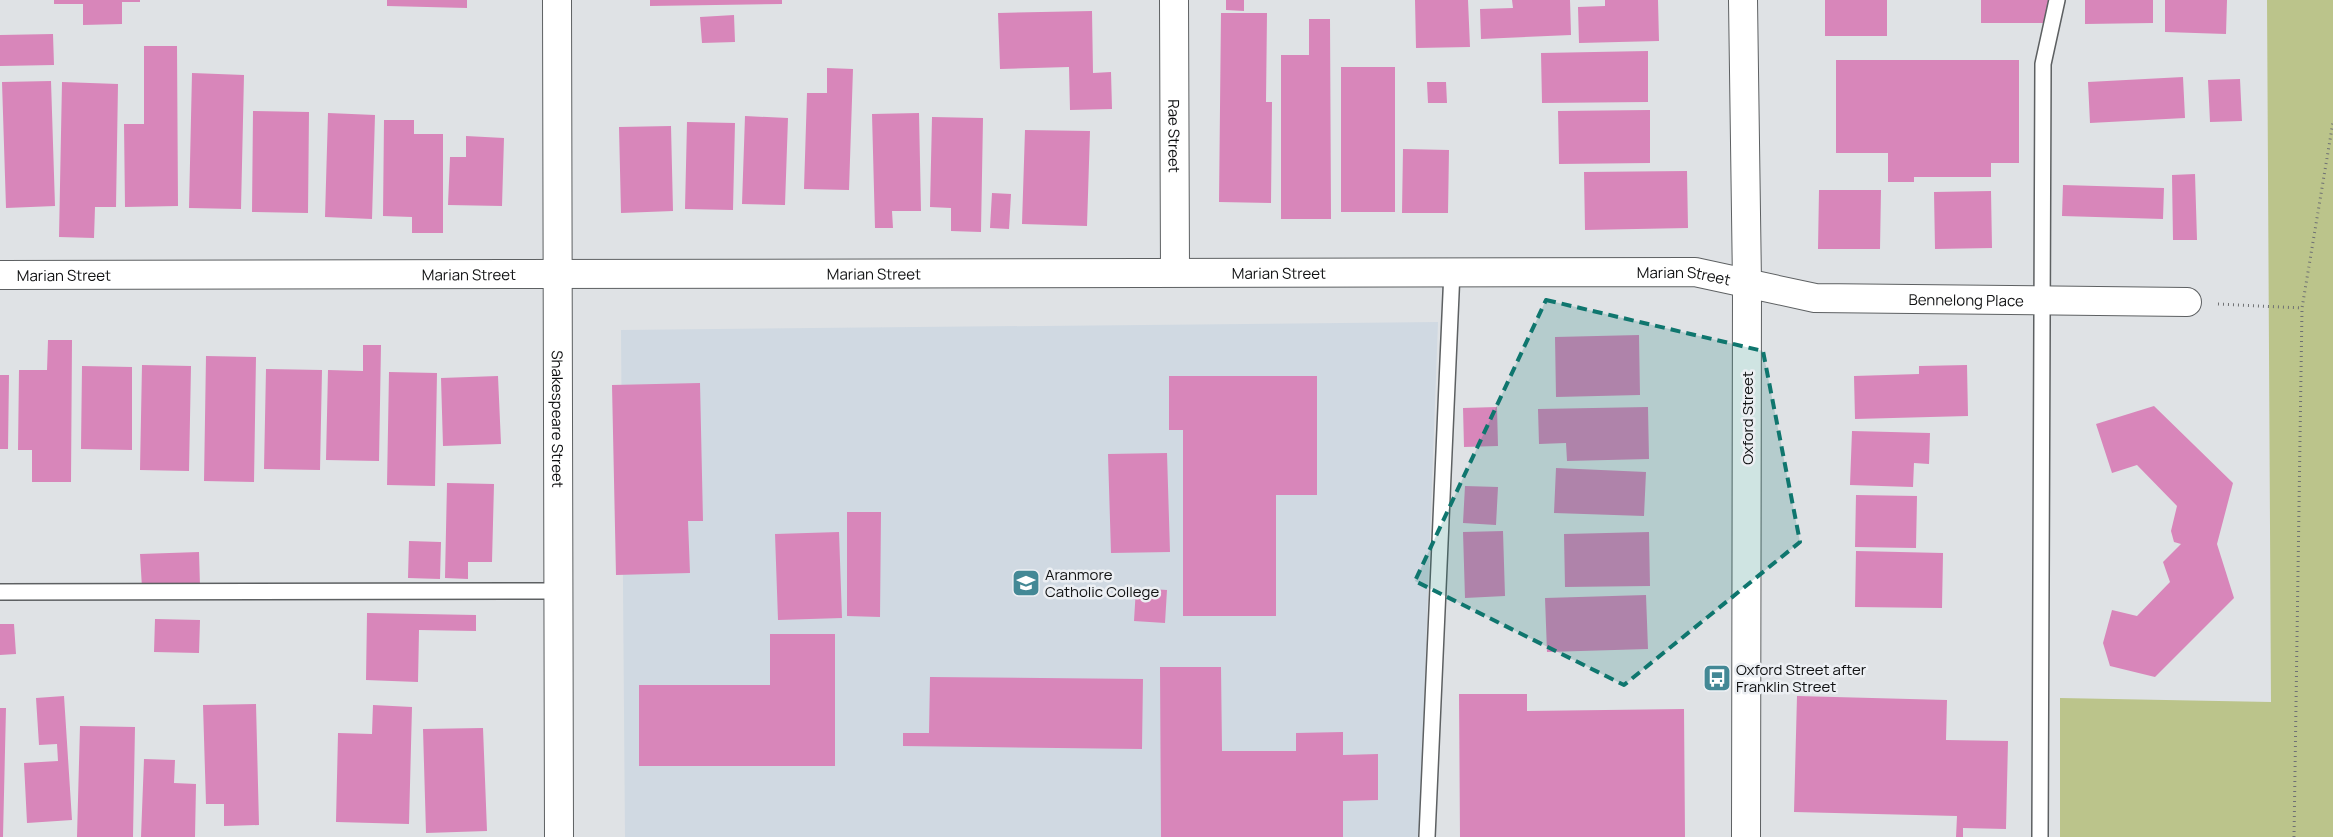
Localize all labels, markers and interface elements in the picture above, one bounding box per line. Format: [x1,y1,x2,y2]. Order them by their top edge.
street label: Rae Street [1164,99,1185,173]
street label: Marian Street [1637,261,1733,290]
street label: Marian Street [1232,262,1326,283]
street label: Marian Street [827,263,921,284]
street label: Marian Street [17,264,111,285]
street label: Marian Street [422,264,516,285]
street label: Bennelong Place [1908,289,2024,311]
street label: Shakespeare Street [547,350,569,488]
street label: Oxford Street [1737,371,1758,465]
place label: Aranmore Catholic College [1045,564,1159,602]
school or university icon: Aranmore Catholic College [1011,568,1041,598]
place label: Oxford Street after Franklin Street [1736,659,1867,697]
bus stop icon: Oxford Street after Franklin Street [1702,663,1732,693]

